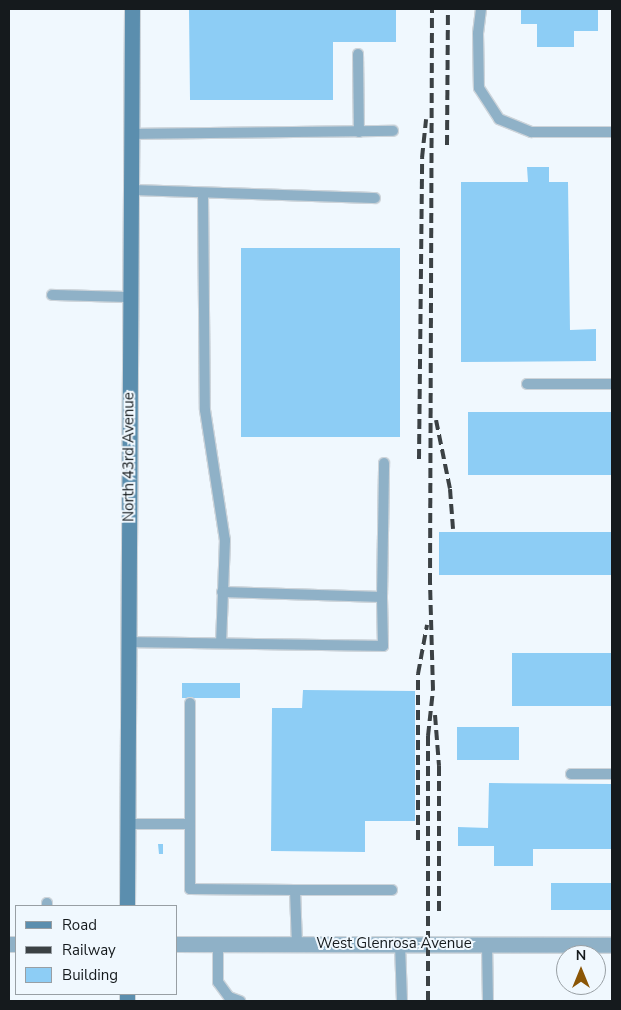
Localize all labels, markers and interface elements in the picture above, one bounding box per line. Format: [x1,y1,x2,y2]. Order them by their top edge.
street label: North 43rd Avenue [120,392,138,522]
legend [15,905,178,995]
text: Road [62,915,97,935]
street label: West Glenrosa Avenue [316,935,472,953]
text: Railway [62,940,116,960]
north arrow [556,945,606,995]
text: N [576,946,586,965]
text: Building [62,965,118,985]

